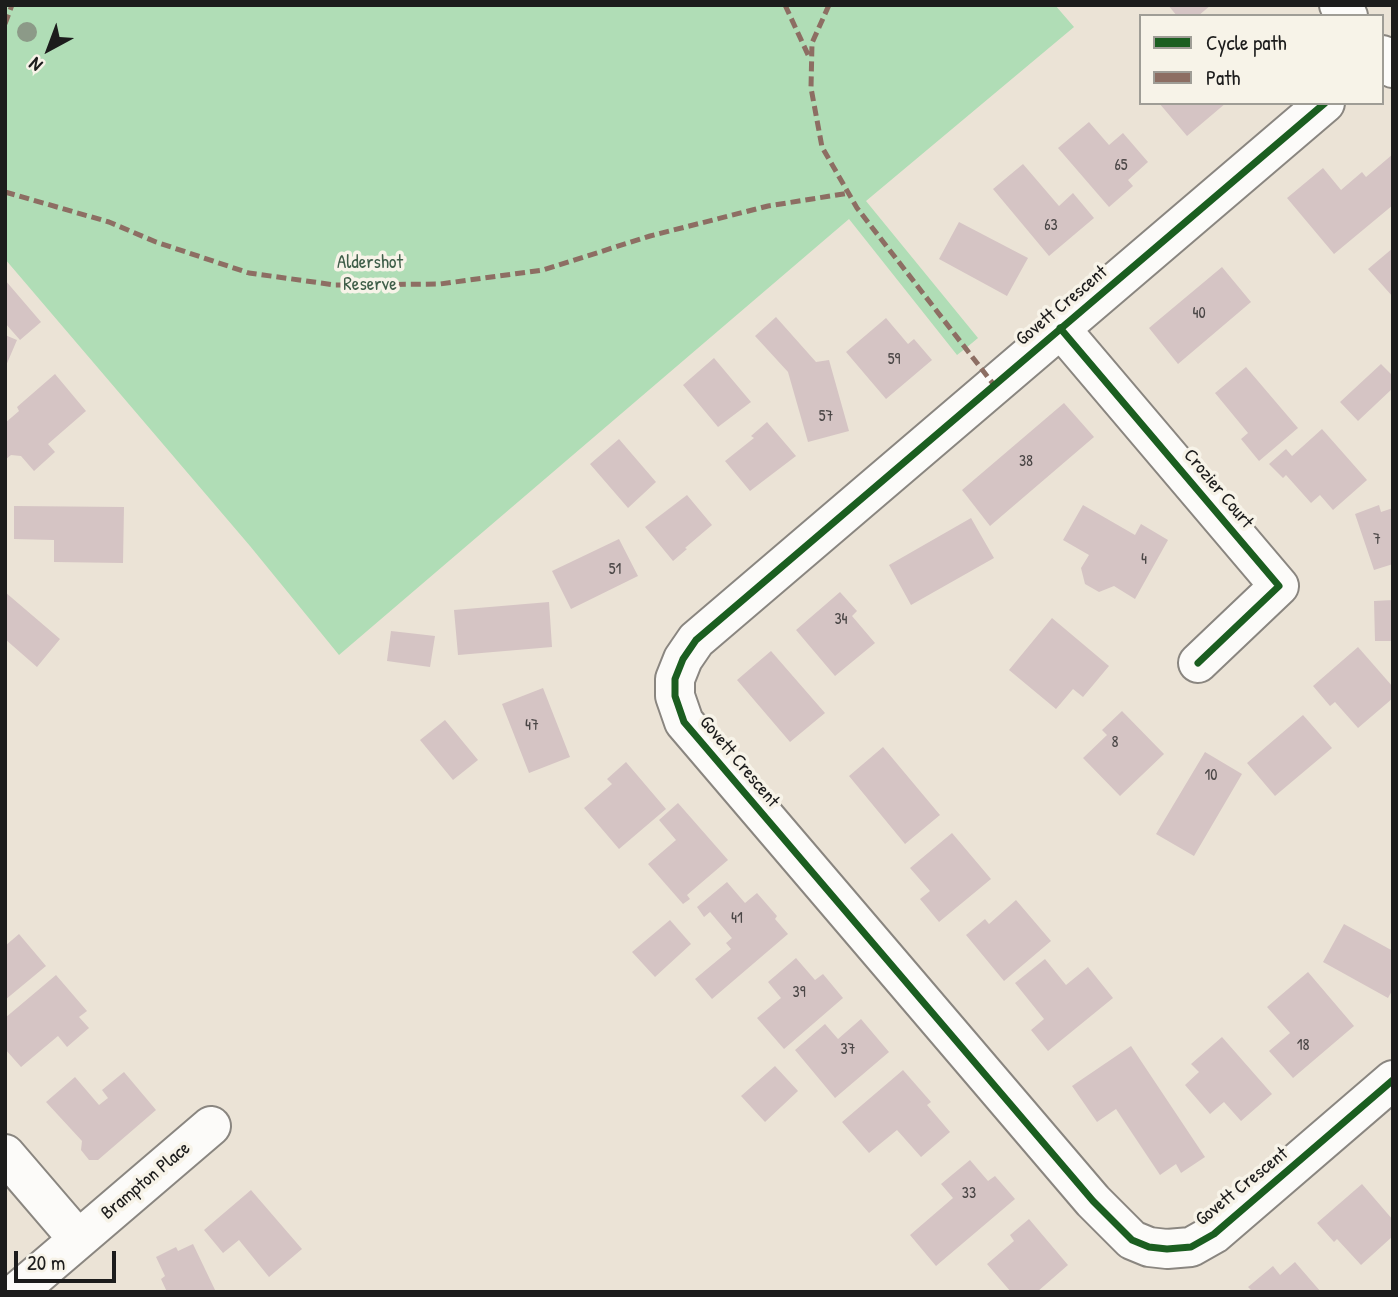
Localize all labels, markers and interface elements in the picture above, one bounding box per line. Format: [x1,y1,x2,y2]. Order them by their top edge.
north arrow [14,14,84,84]
legend [1139,14,1384,105]
text: Cycle path [1206,28,1287,57]
text: N [23,52,48,78]
text: Path [1206,63,1240,92]
house number: 65 [1114,156,1128,176]
house number: 63 [1044,216,1058,236]
park label: Aldershot Reserve [337,252,403,296]
street label: Govett Crescent [1012,261,1112,351]
house number: 40 [1192,304,1206,324]
house number: 59 [888,350,900,370]
house number: 57 [819,407,833,427]
street label: Crozier Court [1178,445,1258,533]
house number: 38 [1019,452,1033,472]
house number: 7 [1373,530,1381,550]
house number: 4 [1141,550,1147,570]
house number: 51 [609,560,621,580]
house number: 34 [834,610,848,630]
street label: Govett Crescent [694,712,784,812]
house number: 47 [525,716,539,736]
house number: 8 [1112,733,1118,753]
house number: 10 [1205,766,1217,786]
house number: 41 [731,909,743,929]
house number: 39 [792,983,806,1003]
house number: 18 [1297,1036,1309,1056]
house number: 37 [840,1040,856,1060]
street label: Brampton Place [97,1137,195,1225]
street label: Govett Crescent [1191,1143,1293,1231]
house number: 33 [962,1184,976,1204]
scale bar [18,1238,119,1282]
text: 20 m [27,1248,65,1277]

